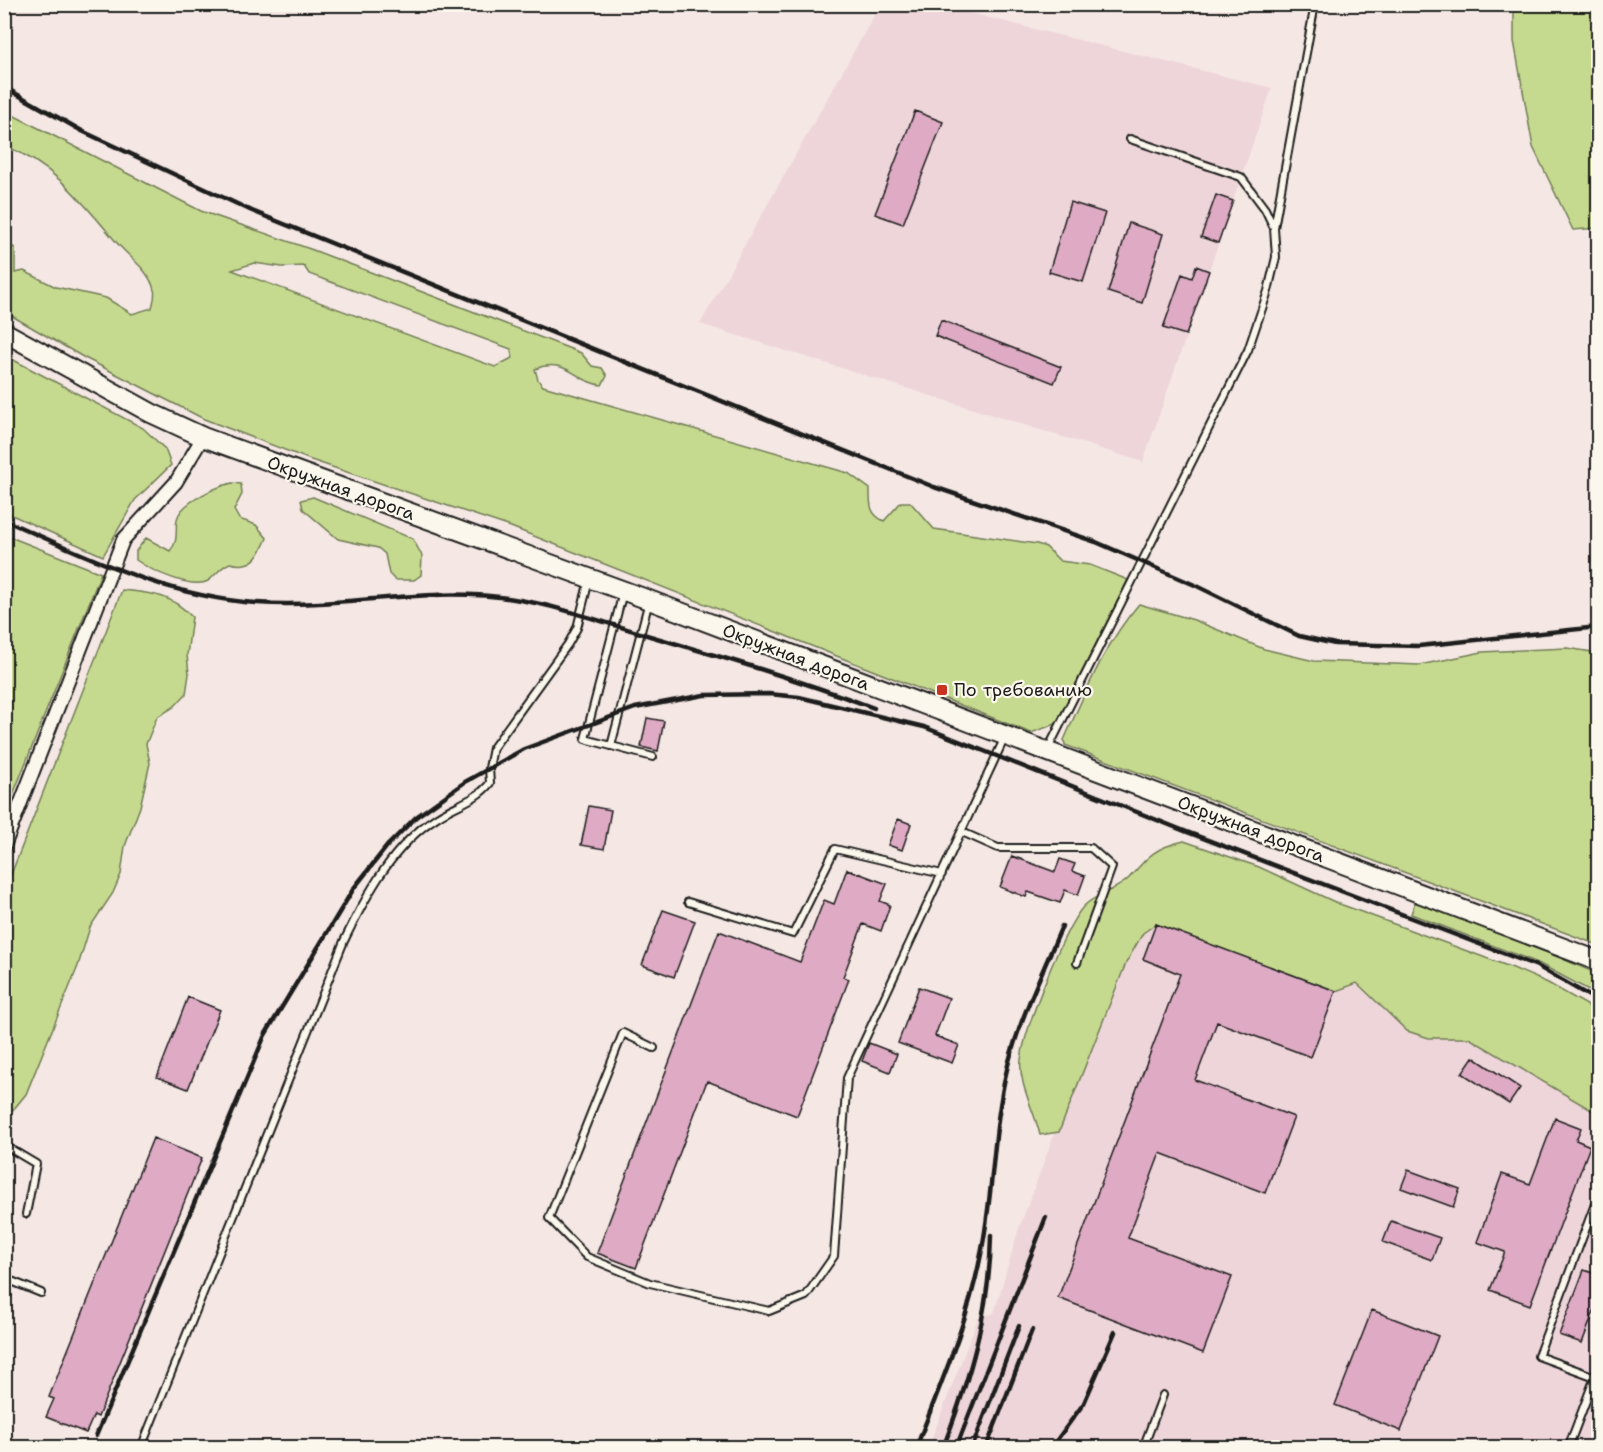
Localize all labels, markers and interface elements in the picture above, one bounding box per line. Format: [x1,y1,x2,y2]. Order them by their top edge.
street label: Окружная дорога [264,450,418,526]
street label: Окружная дорога [719,618,873,696]
place label: По требованию [954,678,1092,702]
marker: По требованию [935,683,949,697]
street label: Окружная дорога [1174,790,1328,868]

